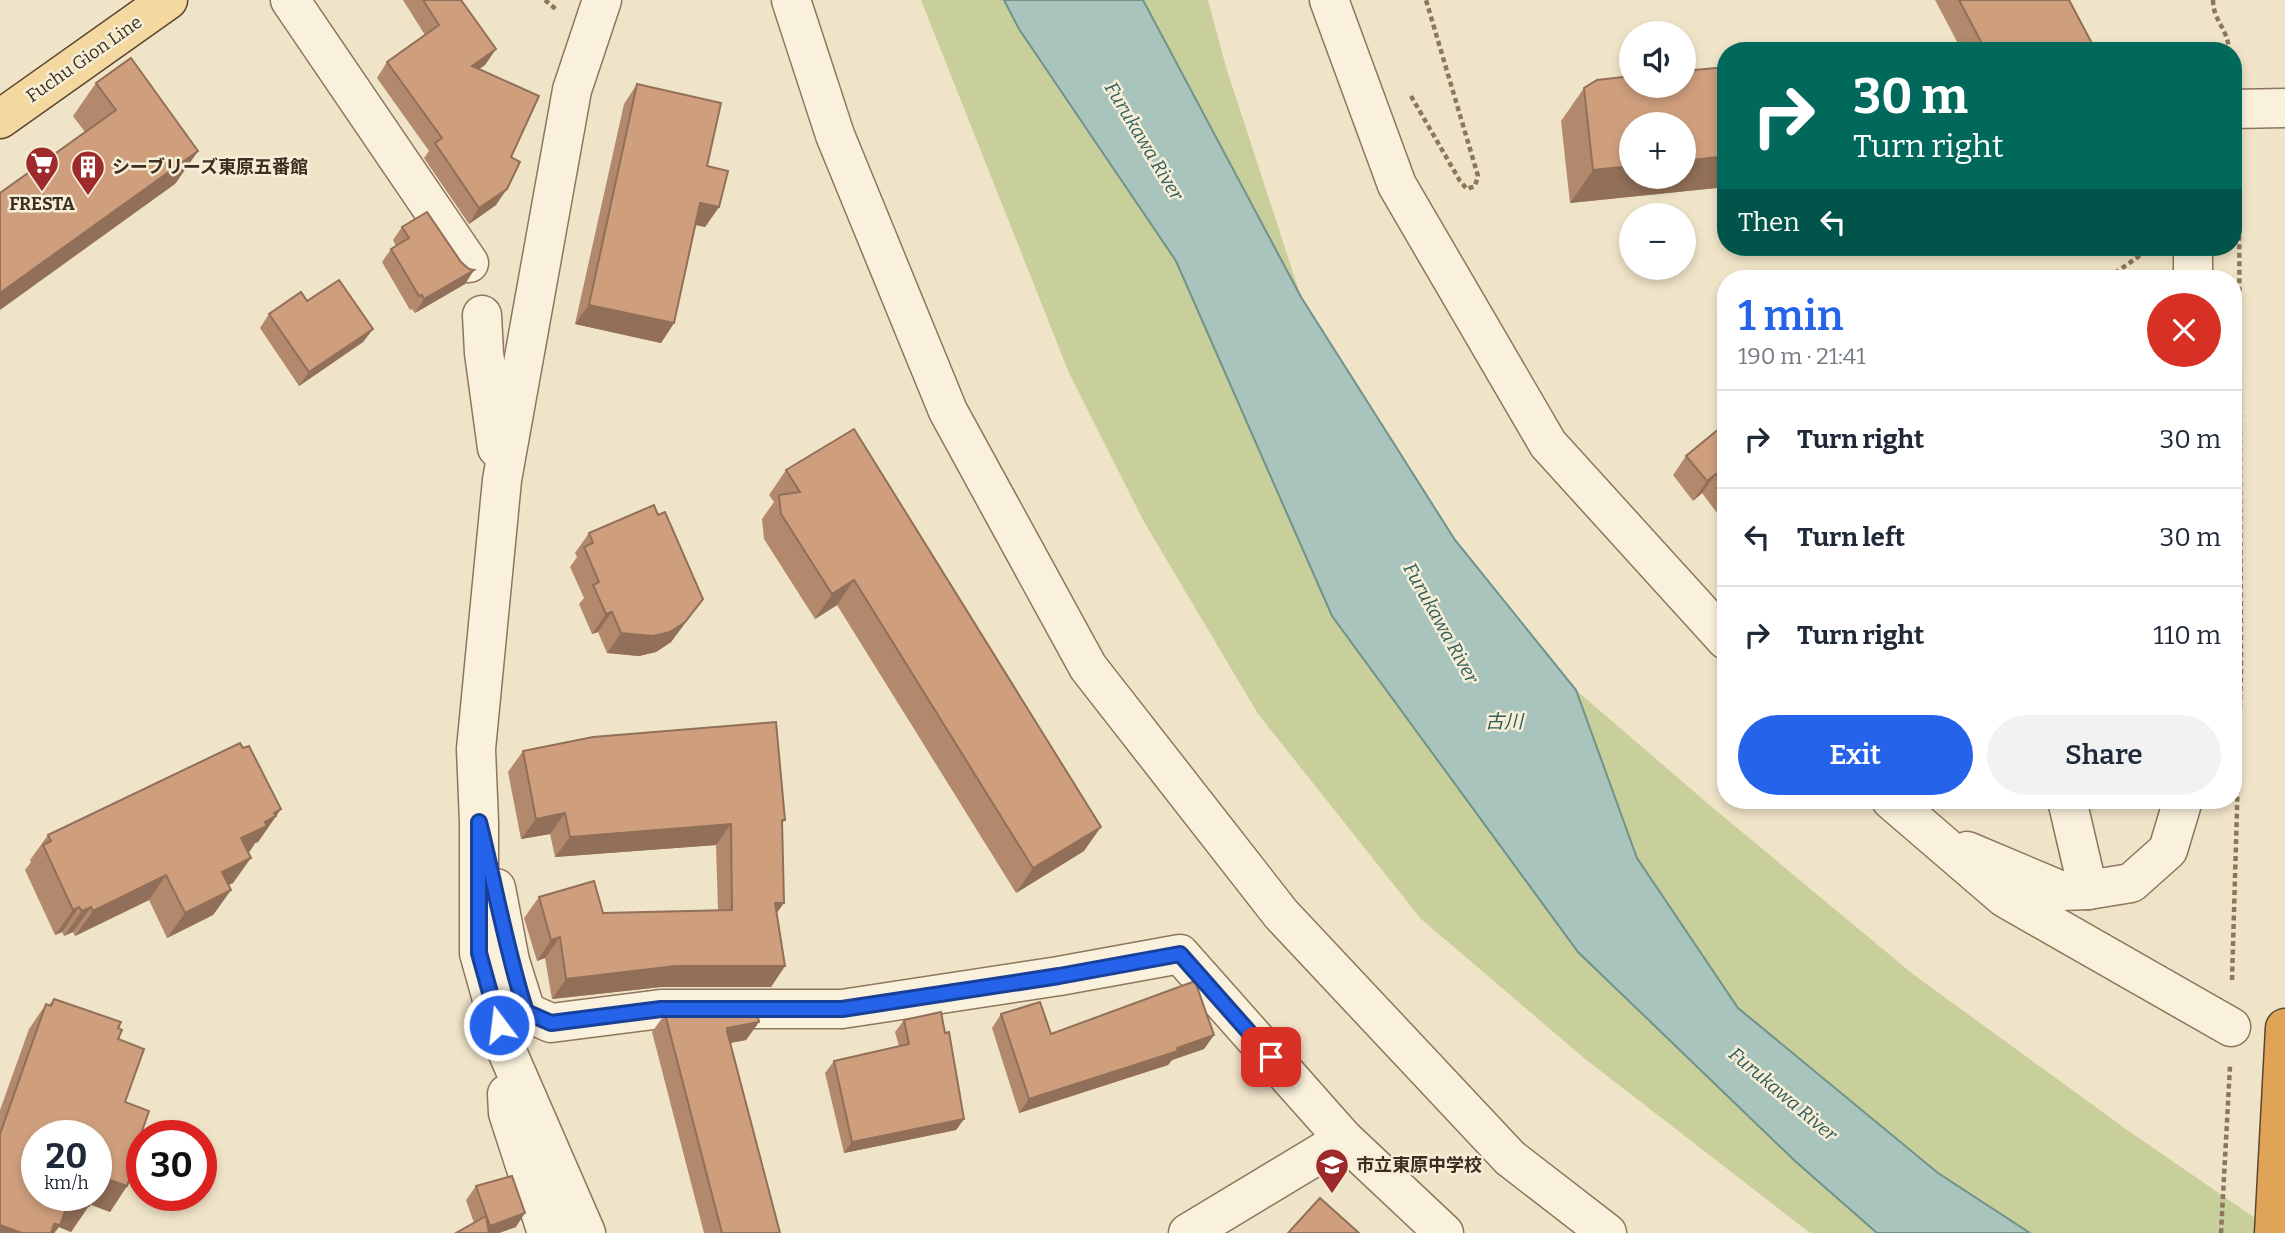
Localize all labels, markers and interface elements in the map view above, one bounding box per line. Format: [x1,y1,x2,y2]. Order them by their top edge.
street label: Fuchu Gion Line [22,11,146,107]
map controls [1619,21,1696,280]
button: sound [1619,21,1696,98]
text: 30 m [1853,67,1968,126]
icon: right [1738,70,1829,161]
water label: Furukawa River [1100,78,1189,205]
button: + [1619,112,1696,189]
text: Turn right [1853,127,2004,165]
supermarket icon: FRESTA [23,144,61,193]
building icon: シーブリーズ東原五番館 [69,148,107,197]
place label: シーブリーズ東原五番館 [112,156,308,178]
place label: FRESTA [9,193,75,215]
button: − [1619,203,1696,280]
icon: left [1814,203,1852,241]
text: Then [1738,207,1800,238]
text: 1 min [1738,291,1844,341]
button: close [2147,293,2221,367]
text: 190 m · 21:41 [1738,342,1866,370]
icon: right [1738,420,1776,458]
text: Turn right [1797,424,1924,455]
text: 30 m [2160,424,2221,455]
icon: left [1738,518,1776,556]
text: Turn left [1797,522,1905,553]
text: 30 m [2160,522,2221,553]
water label: Furukawa River [1398,559,1484,688]
icon: right [1738,616,1776,654]
text: Turn right [1797,620,1924,651]
text: 110 m [2153,620,2221,651]
water label: 古川 [1485,710,1525,733]
button: Exit [1738,715,1973,795]
button: Share [1987,715,2221,795]
position arrow [462,988,536,1062]
pin [1241,1027,1301,1087]
icon: arrive [1252,1038,1290,1076]
water label: Furukawa River [1724,1042,1843,1147]
speed limit sign: 30 [126,1120,217,1211]
text: 20 [46,1135,87,1177]
school or university icon: 市立東原中学校 [1313,1146,1351,1195]
place label: 市立東原中学校 [1356,1154,1482,1176]
text: km/h [44,1172,89,1194]

